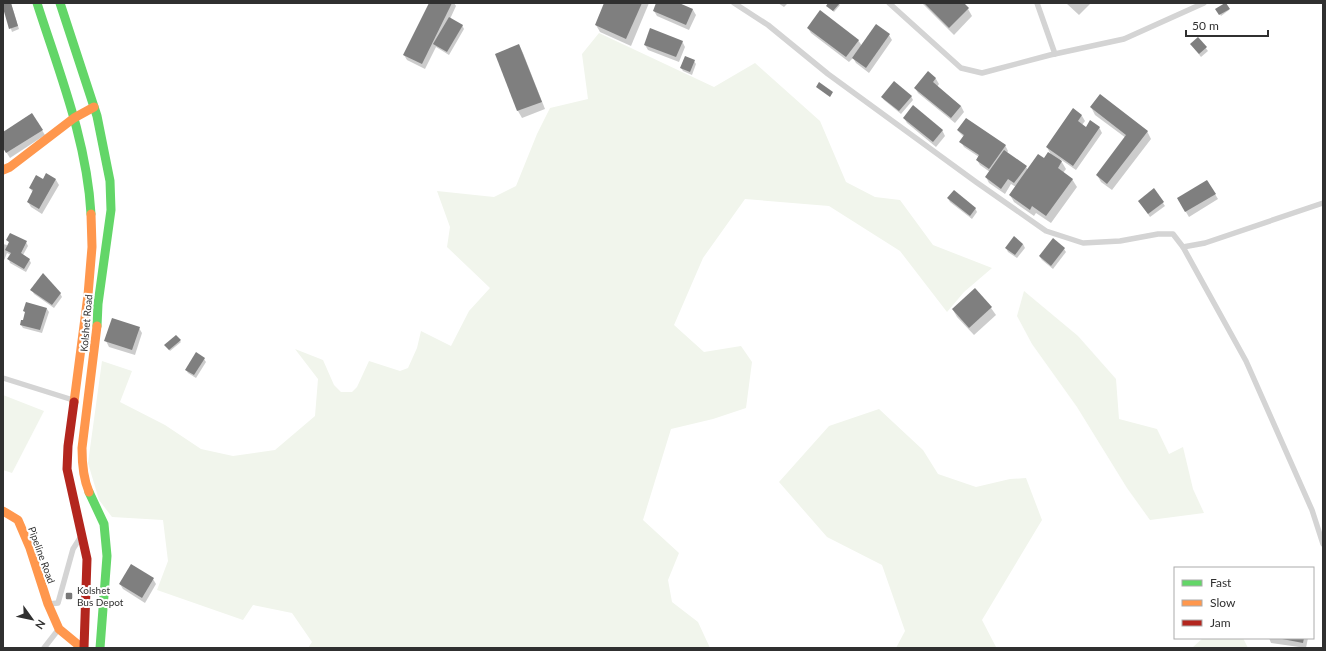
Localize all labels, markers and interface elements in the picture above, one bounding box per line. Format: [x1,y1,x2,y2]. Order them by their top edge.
scale bar [1186,12,1268,38]
text: 50 m [1192,18,1219,33]
street label: Kolshet Road [78,294,94,352]
street label: Pipeline Road [26,525,58,585]
legend [1174,567,1314,639]
text: Fast [1210,575,1232,590]
place label: Kolshet Bus Depot [77,584,124,608]
marker: Kolshet Bus Depot [64,591,74,601]
text: Slow [1210,595,1236,610]
north arrow [12,599,52,639]
text: Jam [1210,615,1231,630]
text: N [33,618,49,632]

